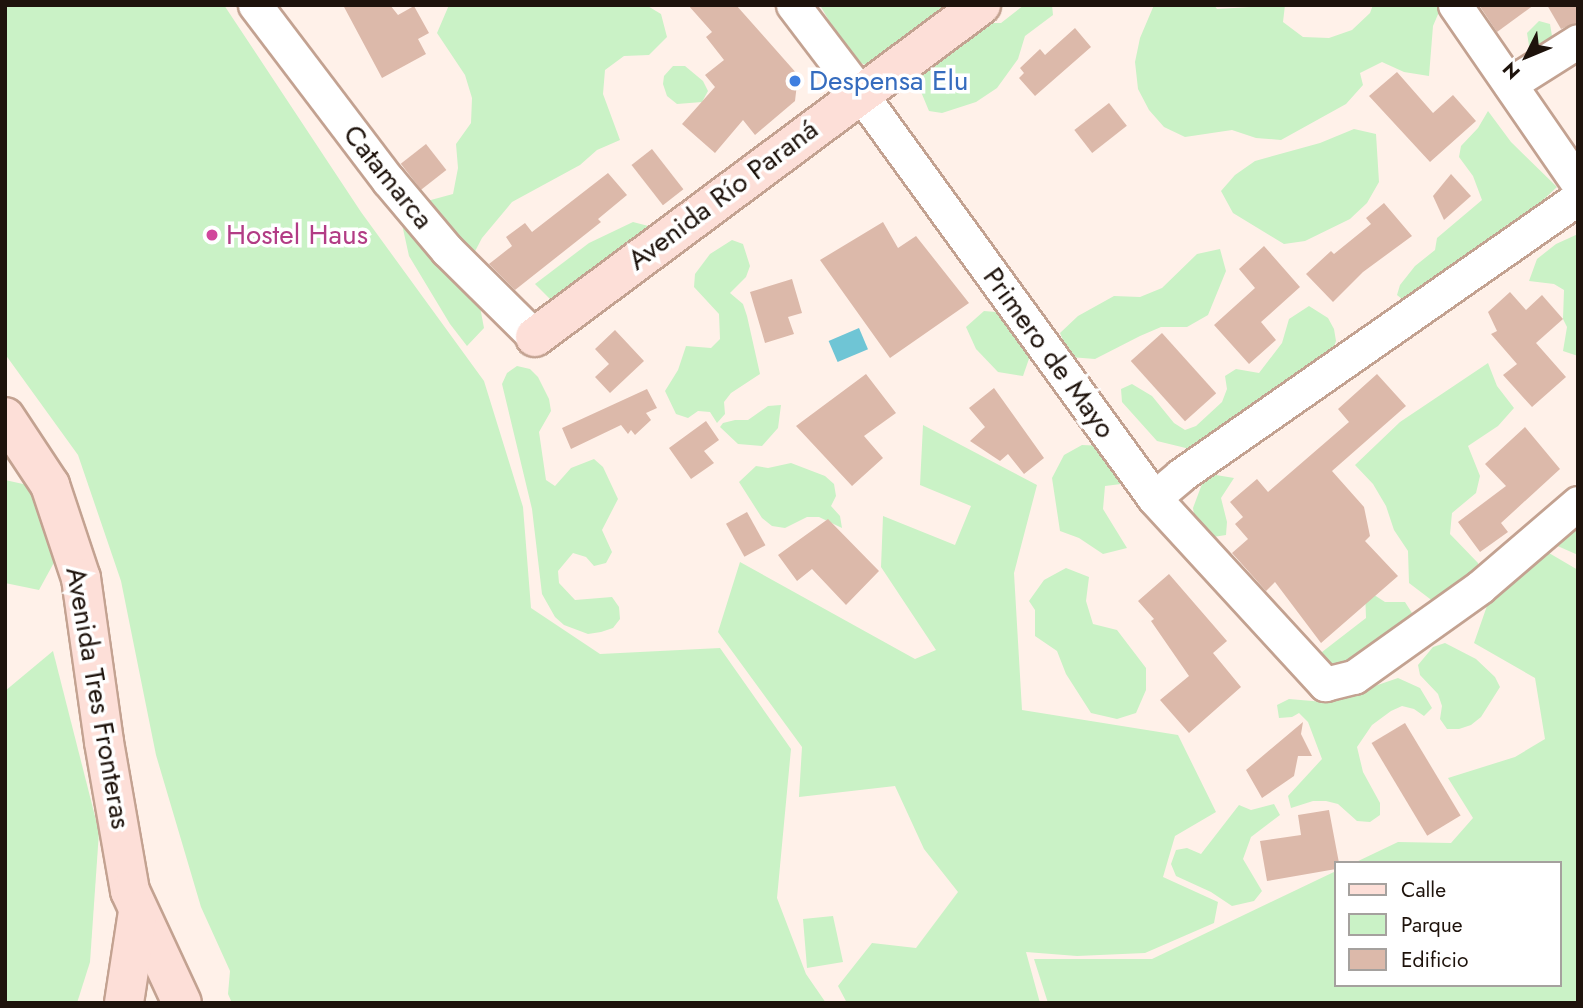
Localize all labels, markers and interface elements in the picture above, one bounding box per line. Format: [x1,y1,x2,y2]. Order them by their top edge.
north arrow [1492,21,1562,91]
text: N [1496,56,1526,85]
place label: Despensa Elu [809,64,969,98]
marker: Despensa Elu [787,73,803,89]
street label: Avenida Río Paraná [621,113,825,277]
street label: Catamarca [336,118,440,236]
place label: Hostel Haus [226,218,368,252]
marker: Hostel Haus [204,227,220,243]
street label: Primero de Mayo [976,261,1122,445]
street label: Avenida Tres Fronteras [58,564,138,832]
legend [1334,861,1562,987]
text: Calle [1401,875,1446,905]
text: Parque [1401,910,1463,940]
text: Edificio [1401,945,1468,975]

